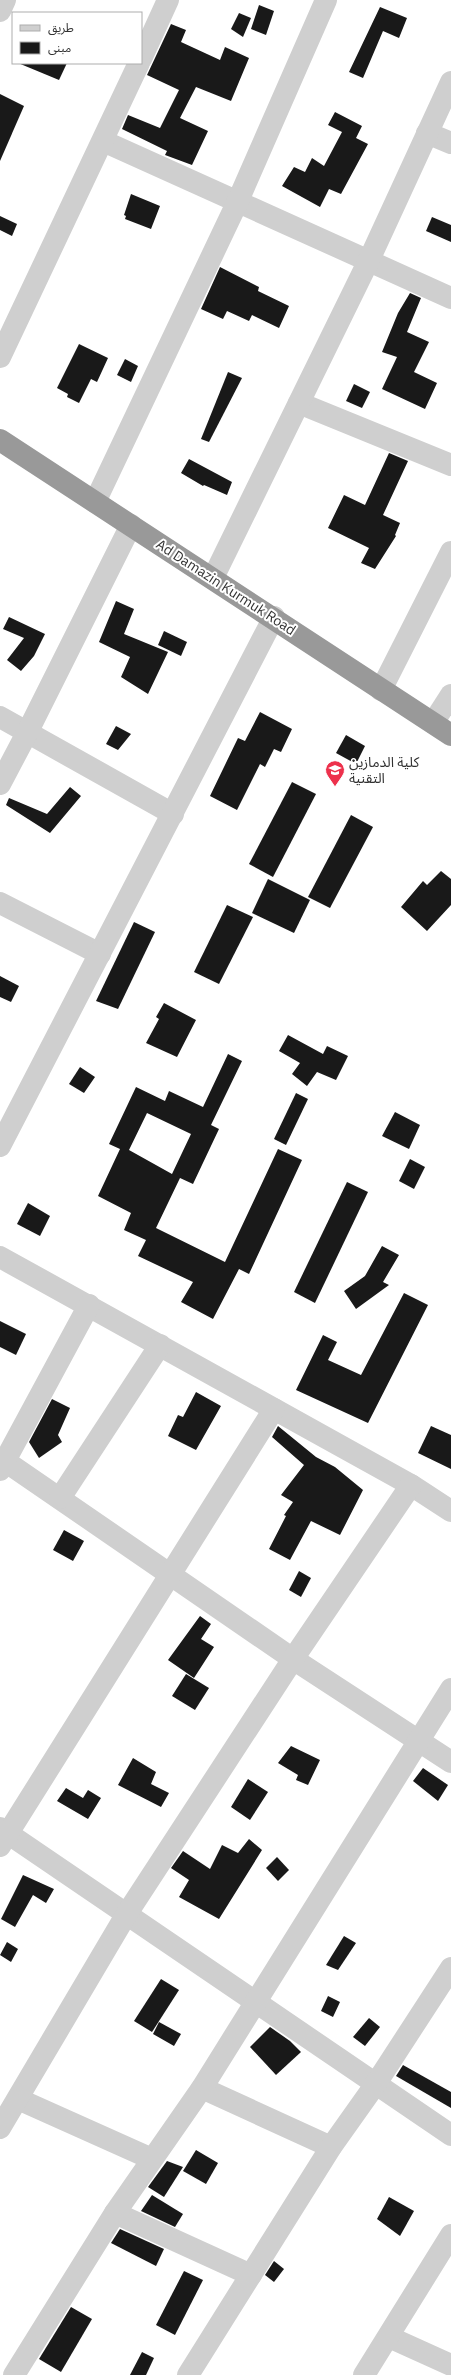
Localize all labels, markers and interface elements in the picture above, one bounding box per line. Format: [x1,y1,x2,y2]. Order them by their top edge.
legend [12,12,142,64]
text: طريق [48,20,74,36]
text: مبنى [48,40,71,55]
street label: Ad Damazin Kurmuk Road [153,535,299,639]
place label: كلية الدمازين التقنية [349,753,419,787]
school or university icon: كلية الدمازين التقنية [324,759,346,787]

